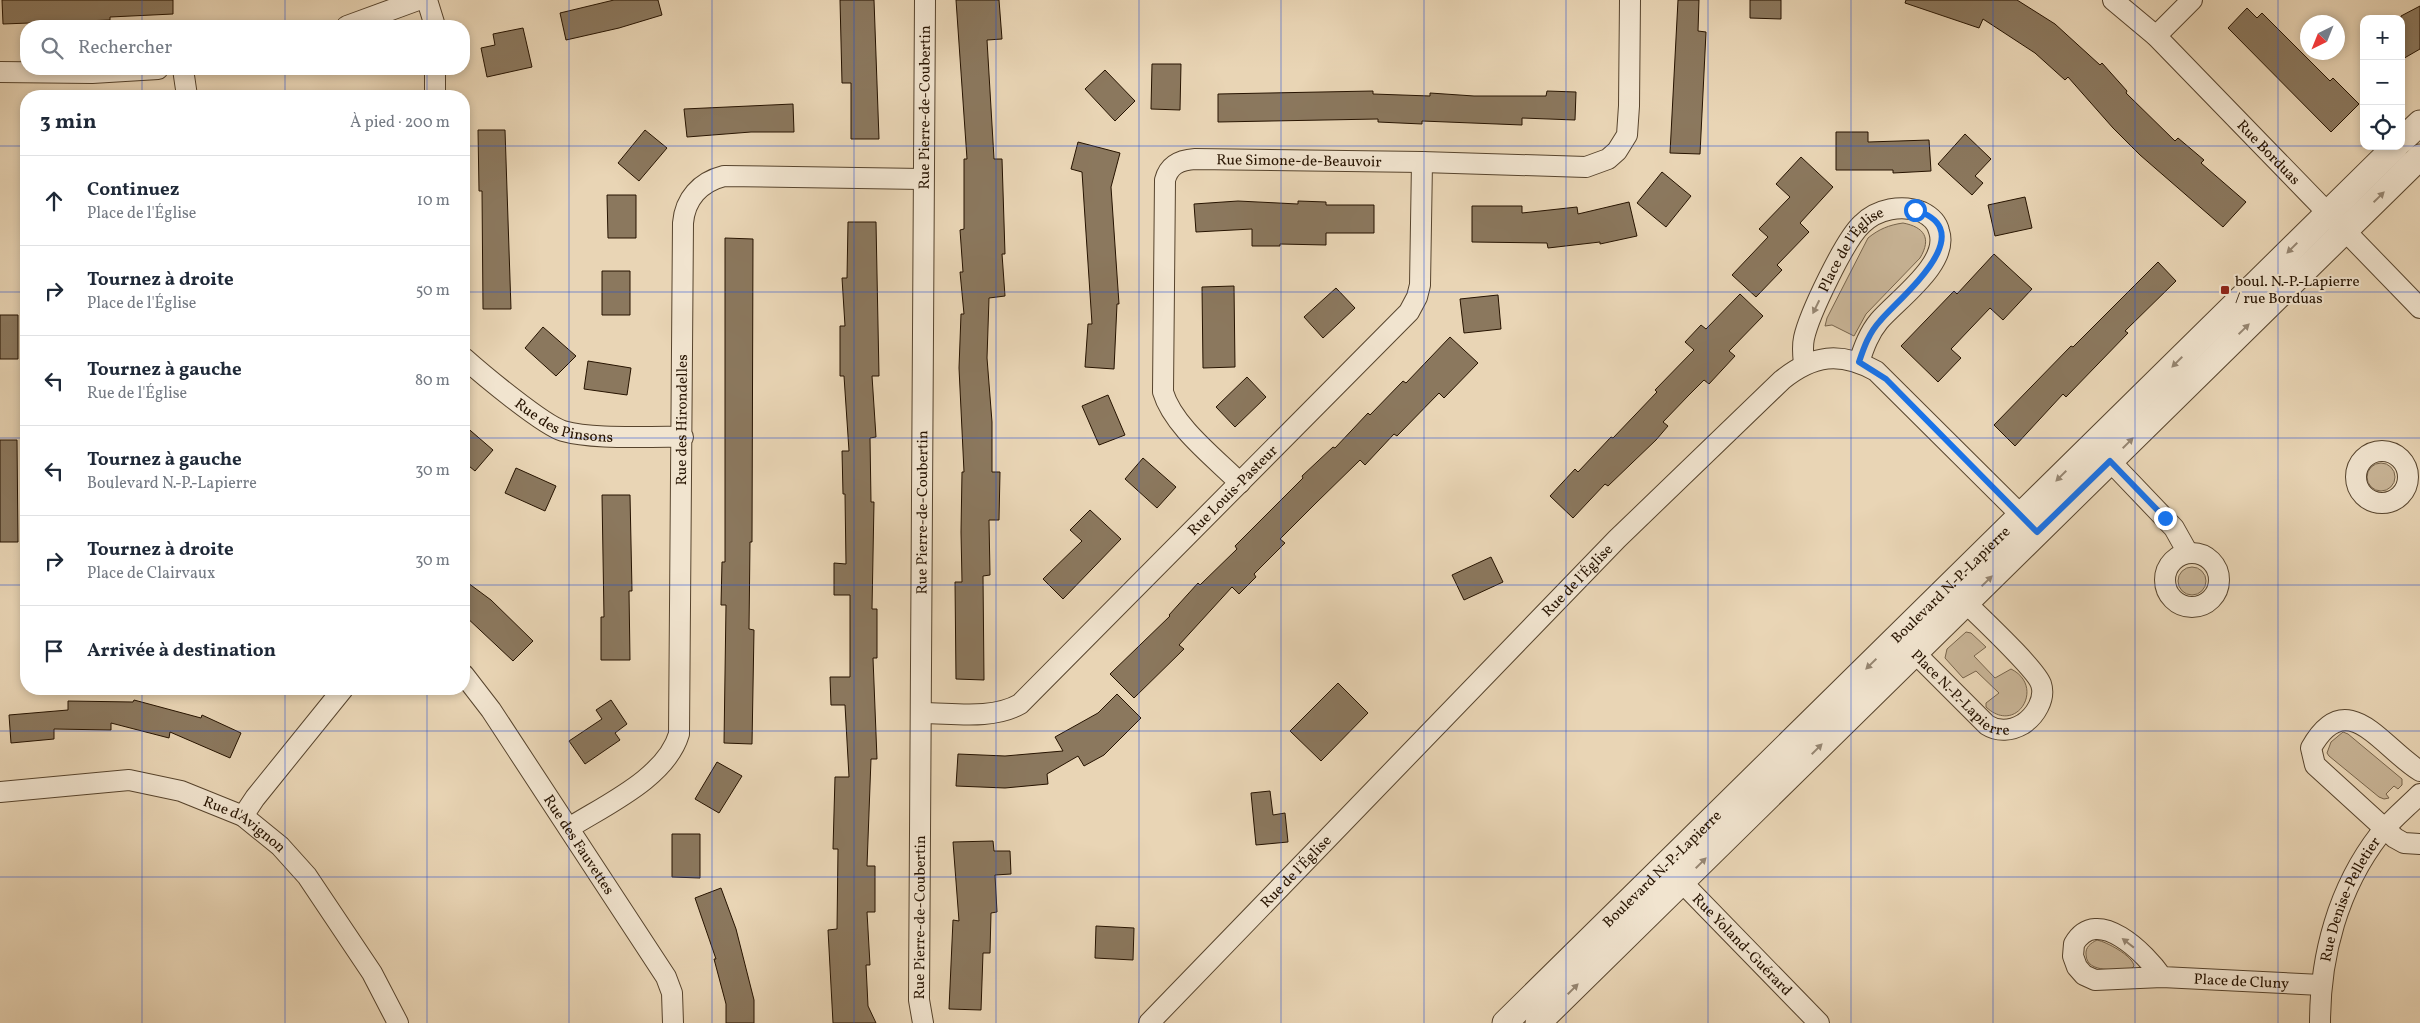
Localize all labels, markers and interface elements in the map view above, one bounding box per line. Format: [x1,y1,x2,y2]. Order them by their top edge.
north arrow [2300,15,2345,60]
map controls [2360,15,2405,150]
button: + [2360,15,2405,60]
search box [20,20,470,75]
street label: Rue Pierre-de-Coubertin [915,25,937,189]
icon: search [38,34,66,62]
text: Rechercher [78,35,172,61]
button: − [2360,60,2405,105]
button: locate [2360,105,2405,150]
text: 3 min [40,108,96,137]
text: À pied · 200 m [350,112,450,134]
street label: Rue Borduas [2231,116,2304,190]
street label: Rue Simone-de-Beauvoir [1216,150,1382,173]
text: Continuez [87,177,179,203]
icon: ahead [40,187,68,215]
text: 10 m [417,190,450,212]
one-way arrow [2372,191,2384,203]
route start [1904,199,1927,222]
text: Place de l'Église [87,203,196,225]
street label: Place de l'Église [1814,203,1887,296]
one-way arrow [2287,242,2299,254]
text: Tournez à droite [87,267,234,293]
place label: boul. N.-P.-Lapierre / rue Borduas [2235,272,2360,310]
icon: right [40,277,68,305]
text: 50 m [416,280,450,302]
marker: boul. N.-P.-Lapierre / rue Borduas [2219,284,2231,296]
text: Place de l'Église [87,293,196,315]
one-way arrow [1811,300,1819,314]
one-way arrow [2238,323,2250,335]
street label: Rue des Hirondelles [672,354,694,486]
one-way arrow [2171,356,2183,368]
text: Tournez à gauche [87,357,242,383]
icon: left [40,367,68,395]
text: 80 m [415,370,450,392]
text: Rue de l'Église [87,383,187,405]
street label: Rue des Pinsons [509,394,613,449]
street label: Rue Pierre-de-Coubertin [912,430,934,594]
one-way arrow [2122,437,2134,449]
street label: Rue Louis-Pasteur [1184,441,1283,541]
text: Tournez à gauche [87,447,242,473]
icon: left [40,457,68,485]
text: 30 m [415,460,450,482]
one-way arrow [2055,470,2067,482]
text: Boulevard N.-P.-Lapierre [87,473,257,495]
route end [2154,507,2177,530]
street label: Boulevard N.-P.-Lapierre [1887,522,2016,649]
text: Tournez à droite [87,537,234,563]
street label: Rue de l'Église [1538,540,1619,622]
icon: right [40,547,68,575]
text: 30 m [415,550,450,572]
text: Place de Clairvaux [87,563,215,585]
one-way arrow [1981,575,1993,587]
icon: arrive [40,637,68,665]
text: Arrivée à destination [87,638,276,664]
street label: Place N.-P.-Lapierre [1906,646,2010,742]
one-way arrow [1865,658,1877,670]
one-way arrow [1811,743,1823,755]
street label: Rue des Fauvettes [537,791,618,899]
street label: Rue d'Avignon [200,792,290,858]
street label: Boulevard N.-P.-Lapierre [1599,806,1727,933]
street label: Rue de l'Église [1257,831,1337,913]
street label: Rue Denise-Pelletier [2316,833,2386,964]
street label: Rue Pierre-de-Coubertin [910,835,932,999]
one-way arrow [1695,857,1707,869]
street label: Rue Yoland-Guérard [1687,890,1796,1001]
one-way arrow [2121,938,2135,948]
street label: Place de Cluny [2193,970,2289,995]
one-way arrow [1567,983,1579,995]

